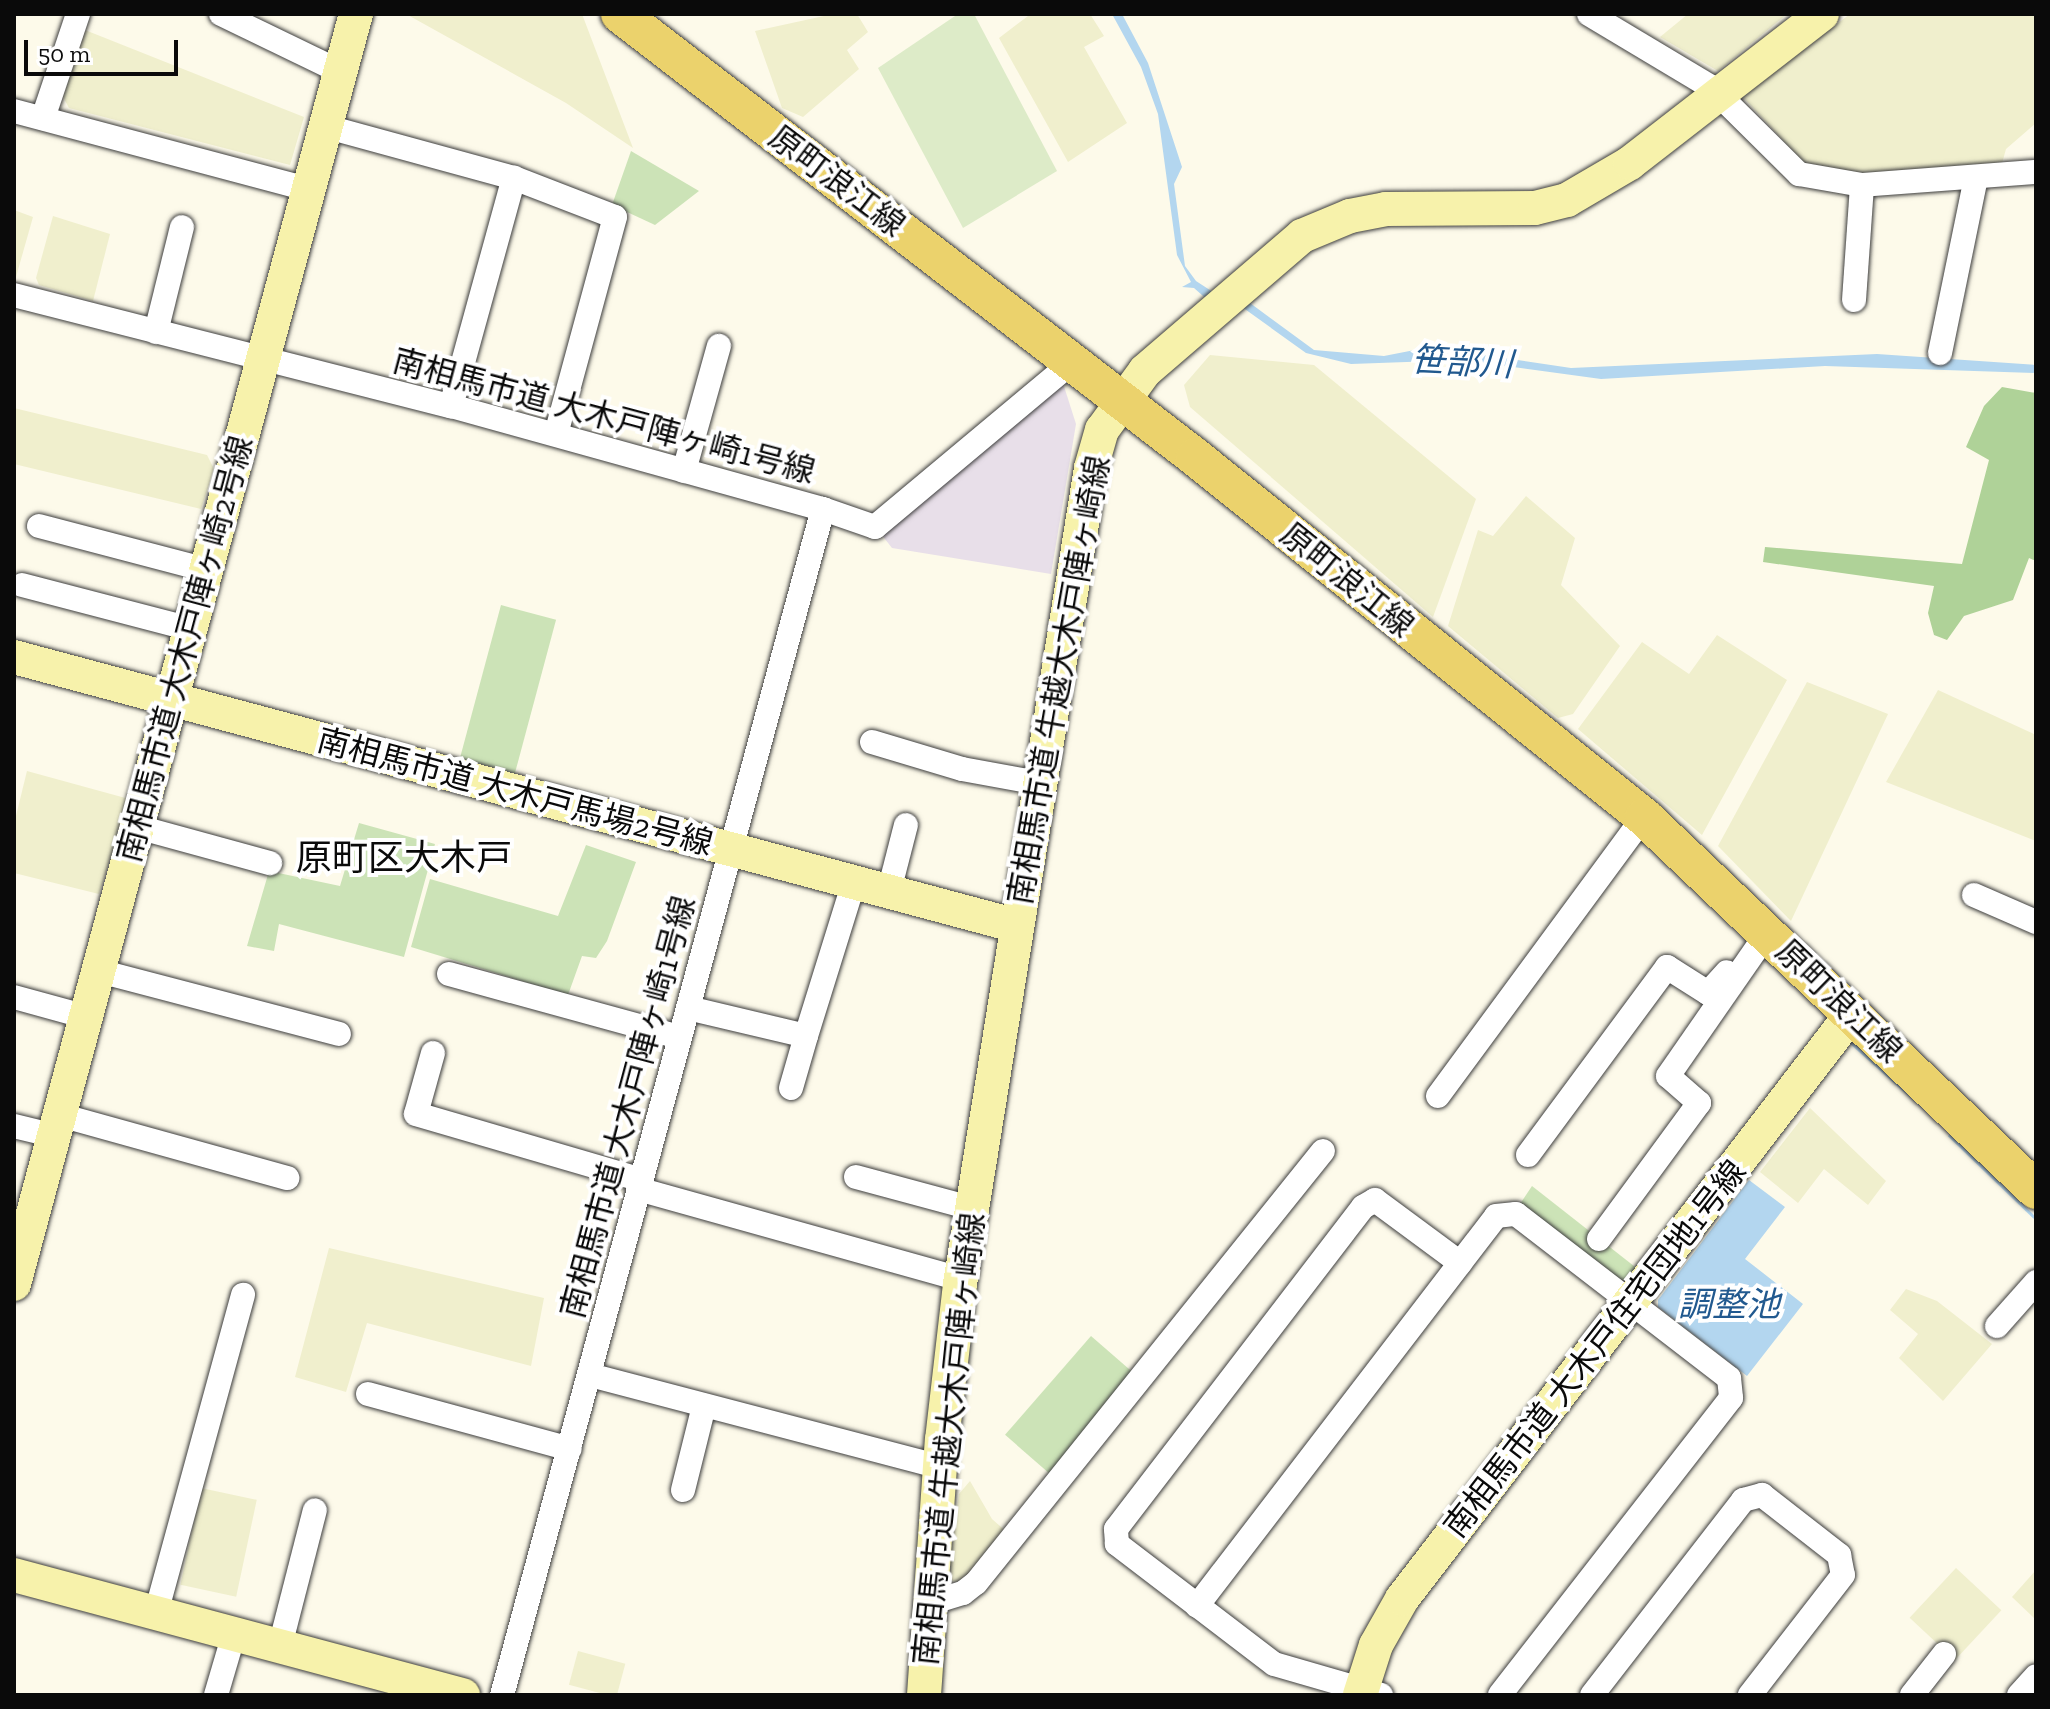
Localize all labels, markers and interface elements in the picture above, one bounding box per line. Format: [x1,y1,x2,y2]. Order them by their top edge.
scale bar [28,24,182,74]
text: 50 m [38,39,90,68]
street label: 原町浪江線 [762,118,912,244]
water label: 笹部川 [1410,339,1514,385]
street label: 南相馬市道 大木戸陣ヶ崎1号線 [389,341,819,491]
street label: 南相馬市道 大木戸陣ヶ崎2号線 [110,432,260,866]
street label: 南相馬市道 牛越大木戸陣ヶ崎線 [1001,452,1117,908]
street label: 原町浪江線 [1273,515,1421,645]
street label: 南相馬市道 大木戸馬場2号線 [313,721,717,863]
district label: 原町区大木戸 [296,836,512,880]
street label: 南相馬市道 大木戸陣ヶ崎1号線 [553,892,703,1322]
street label: 原町浪江線 [1768,932,1910,1070]
street label: 南相馬市道 大木戸住宅団地1号線 [1436,1153,1754,1545]
street label: 南相馬市道 牛越大木戸陣ヶ崎線 [906,1211,992,1667]
water label: 調整池 [1678,1285,1780,1325]

